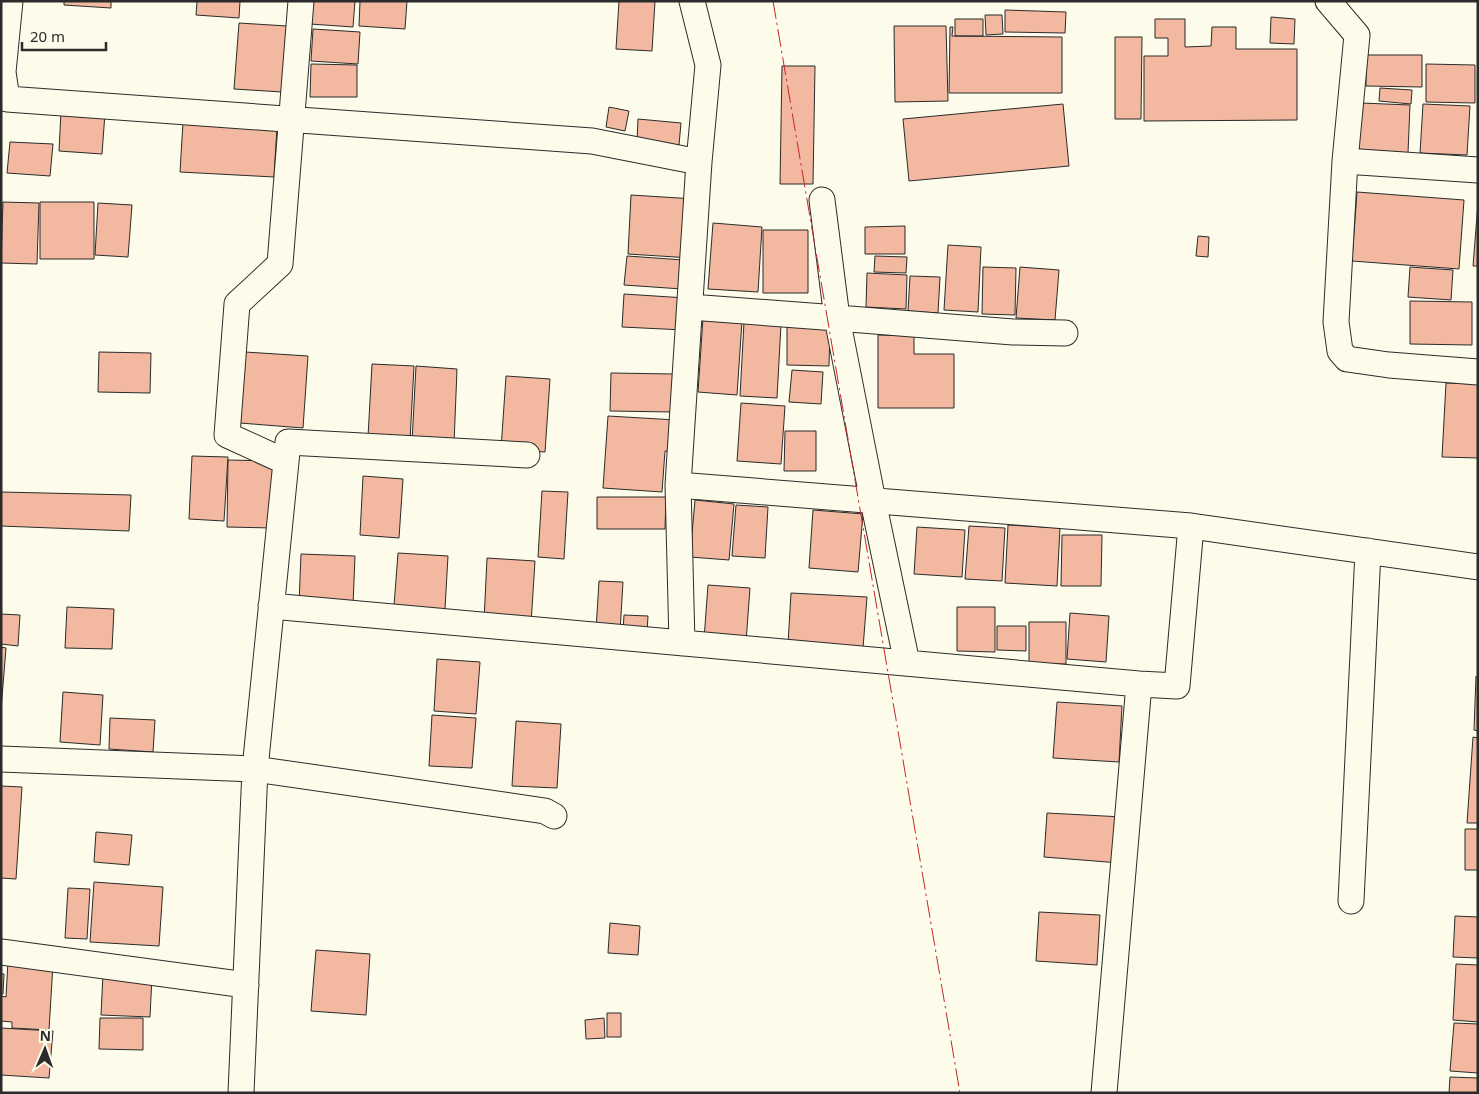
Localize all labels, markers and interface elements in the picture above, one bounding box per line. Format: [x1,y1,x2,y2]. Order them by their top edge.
scale bar [22,20,106,52]
text: 20 m [30,26,65,46]
north arrow [20,1024,70,1074]
text: N [39,1026,51,1045]

